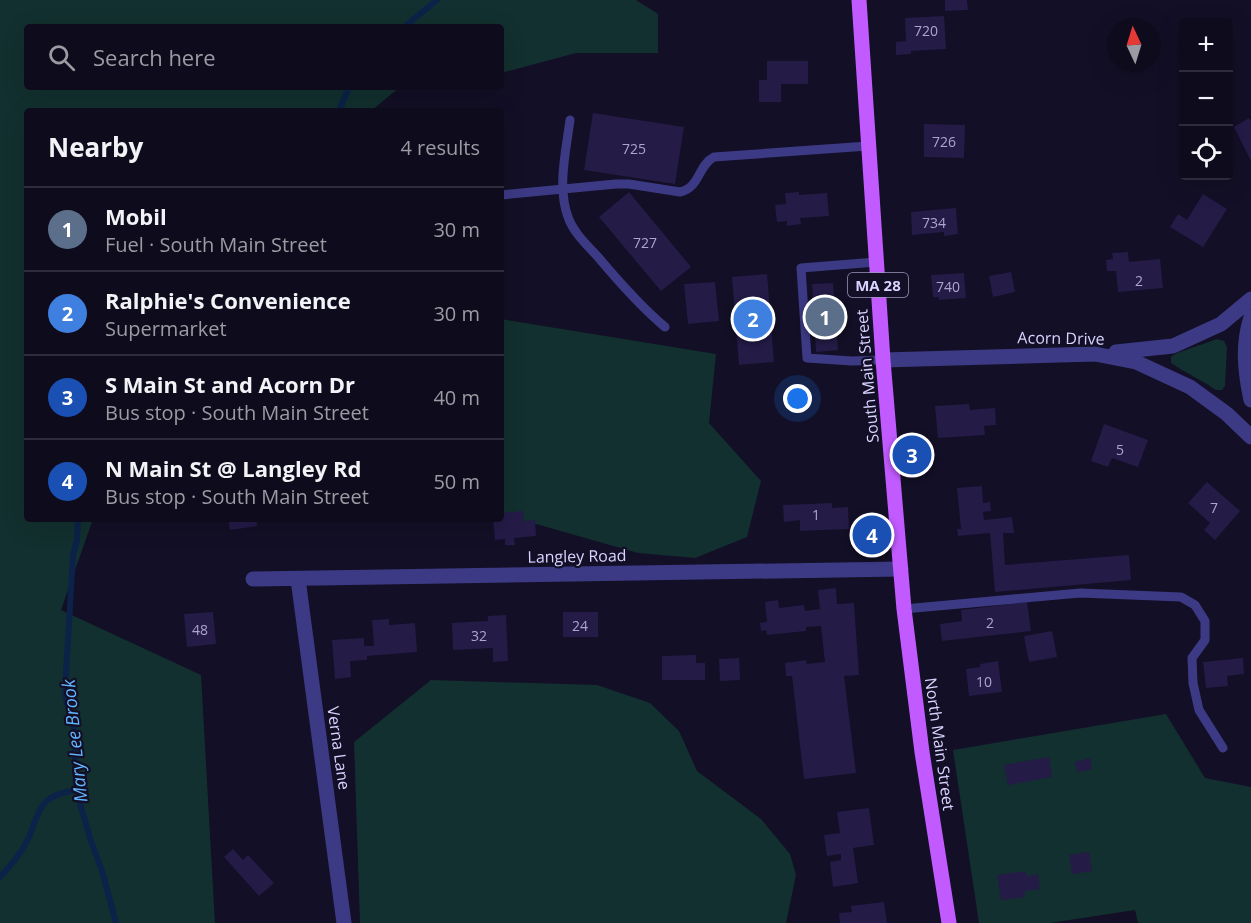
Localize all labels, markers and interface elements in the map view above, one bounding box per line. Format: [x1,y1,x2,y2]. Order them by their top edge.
north arrow [1107,18,1161,72]
map controls [1179,18,1233,180]
button: + [1179,18,1233,72]
house number: 720 [914,21,938,40]
search box [24,24,504,90]
icon: search [45,41,78,74]
text: Search here [93,42,216,72]
button: − [1179,72,1233,126]
button: locate [1179,126,1233,180]
text: Nearby [48,129,143,165]
house number: 726 [932,132,956,151]
text: 4 results [400,134,480,161]
house number: 725 [622,139,646,158]
text: Mobil [105,201,167,231]
house number: 734 [922,213,946,232]
text: 1 [62,216,73,243]
text: 30 m [433,216,480,243]
text: Fuel · South Main Street [105,231,327,258]
house number: 727 [633,233,657,252]
house number: 2 [1135,271,1143,290]
road number: MA 28 [848,273,908,297]
house number: 740 [936,277,960,296]
text: Ralphie's Convenience [105,285,351,315]
pin: 1 [806,294,844,340]
pin: 2 [734,296,772,342]
text: 2 [62,300,73,327]
text: 30 m [433,300,480,327]
street label: South Main Street [850,308,884,444]
text: Supermarket [105,315,227,342]
street label: Acorn Drive [1017,326,1105,350]
text: S Main St and Acorn Dr [105,369,355,399]
text: 3 [62,384,73,411]
text: 40 m [433,384,480,411]
your location [783,384,812,413]
text: Bus stop · South Main Street [105,399,369,426]
pin: 3 [892,432,932,478]
house number: 5 [1116,440,1124,459]
text: N Main St @ Langley Rd [105,453,361,483]
text: 4 [62,468,73,495]
text: 50 m [433,468,480,495]
text: Bus stop · South Main Street [105,483,369,510]
house number: 7 [1210,498,1218,517]
house number: 1 [812,505,820,524]
pin: 4 [852,512,892,558]
street label: Langley Road [527,544,627,568]
house number: 2 [986,613,994,632]
house number: 24 [572,616,588,635]
house number: 48 [192,620,208,639]
house number: 32 [471,626,487,645]
house number: 10 [976,672,992,691]
street label: North Main Street [920,676,960,812]
water label: Mary Lee Brook [55,677,92,804]
street label: Verna Lane [322,705,356,791]

